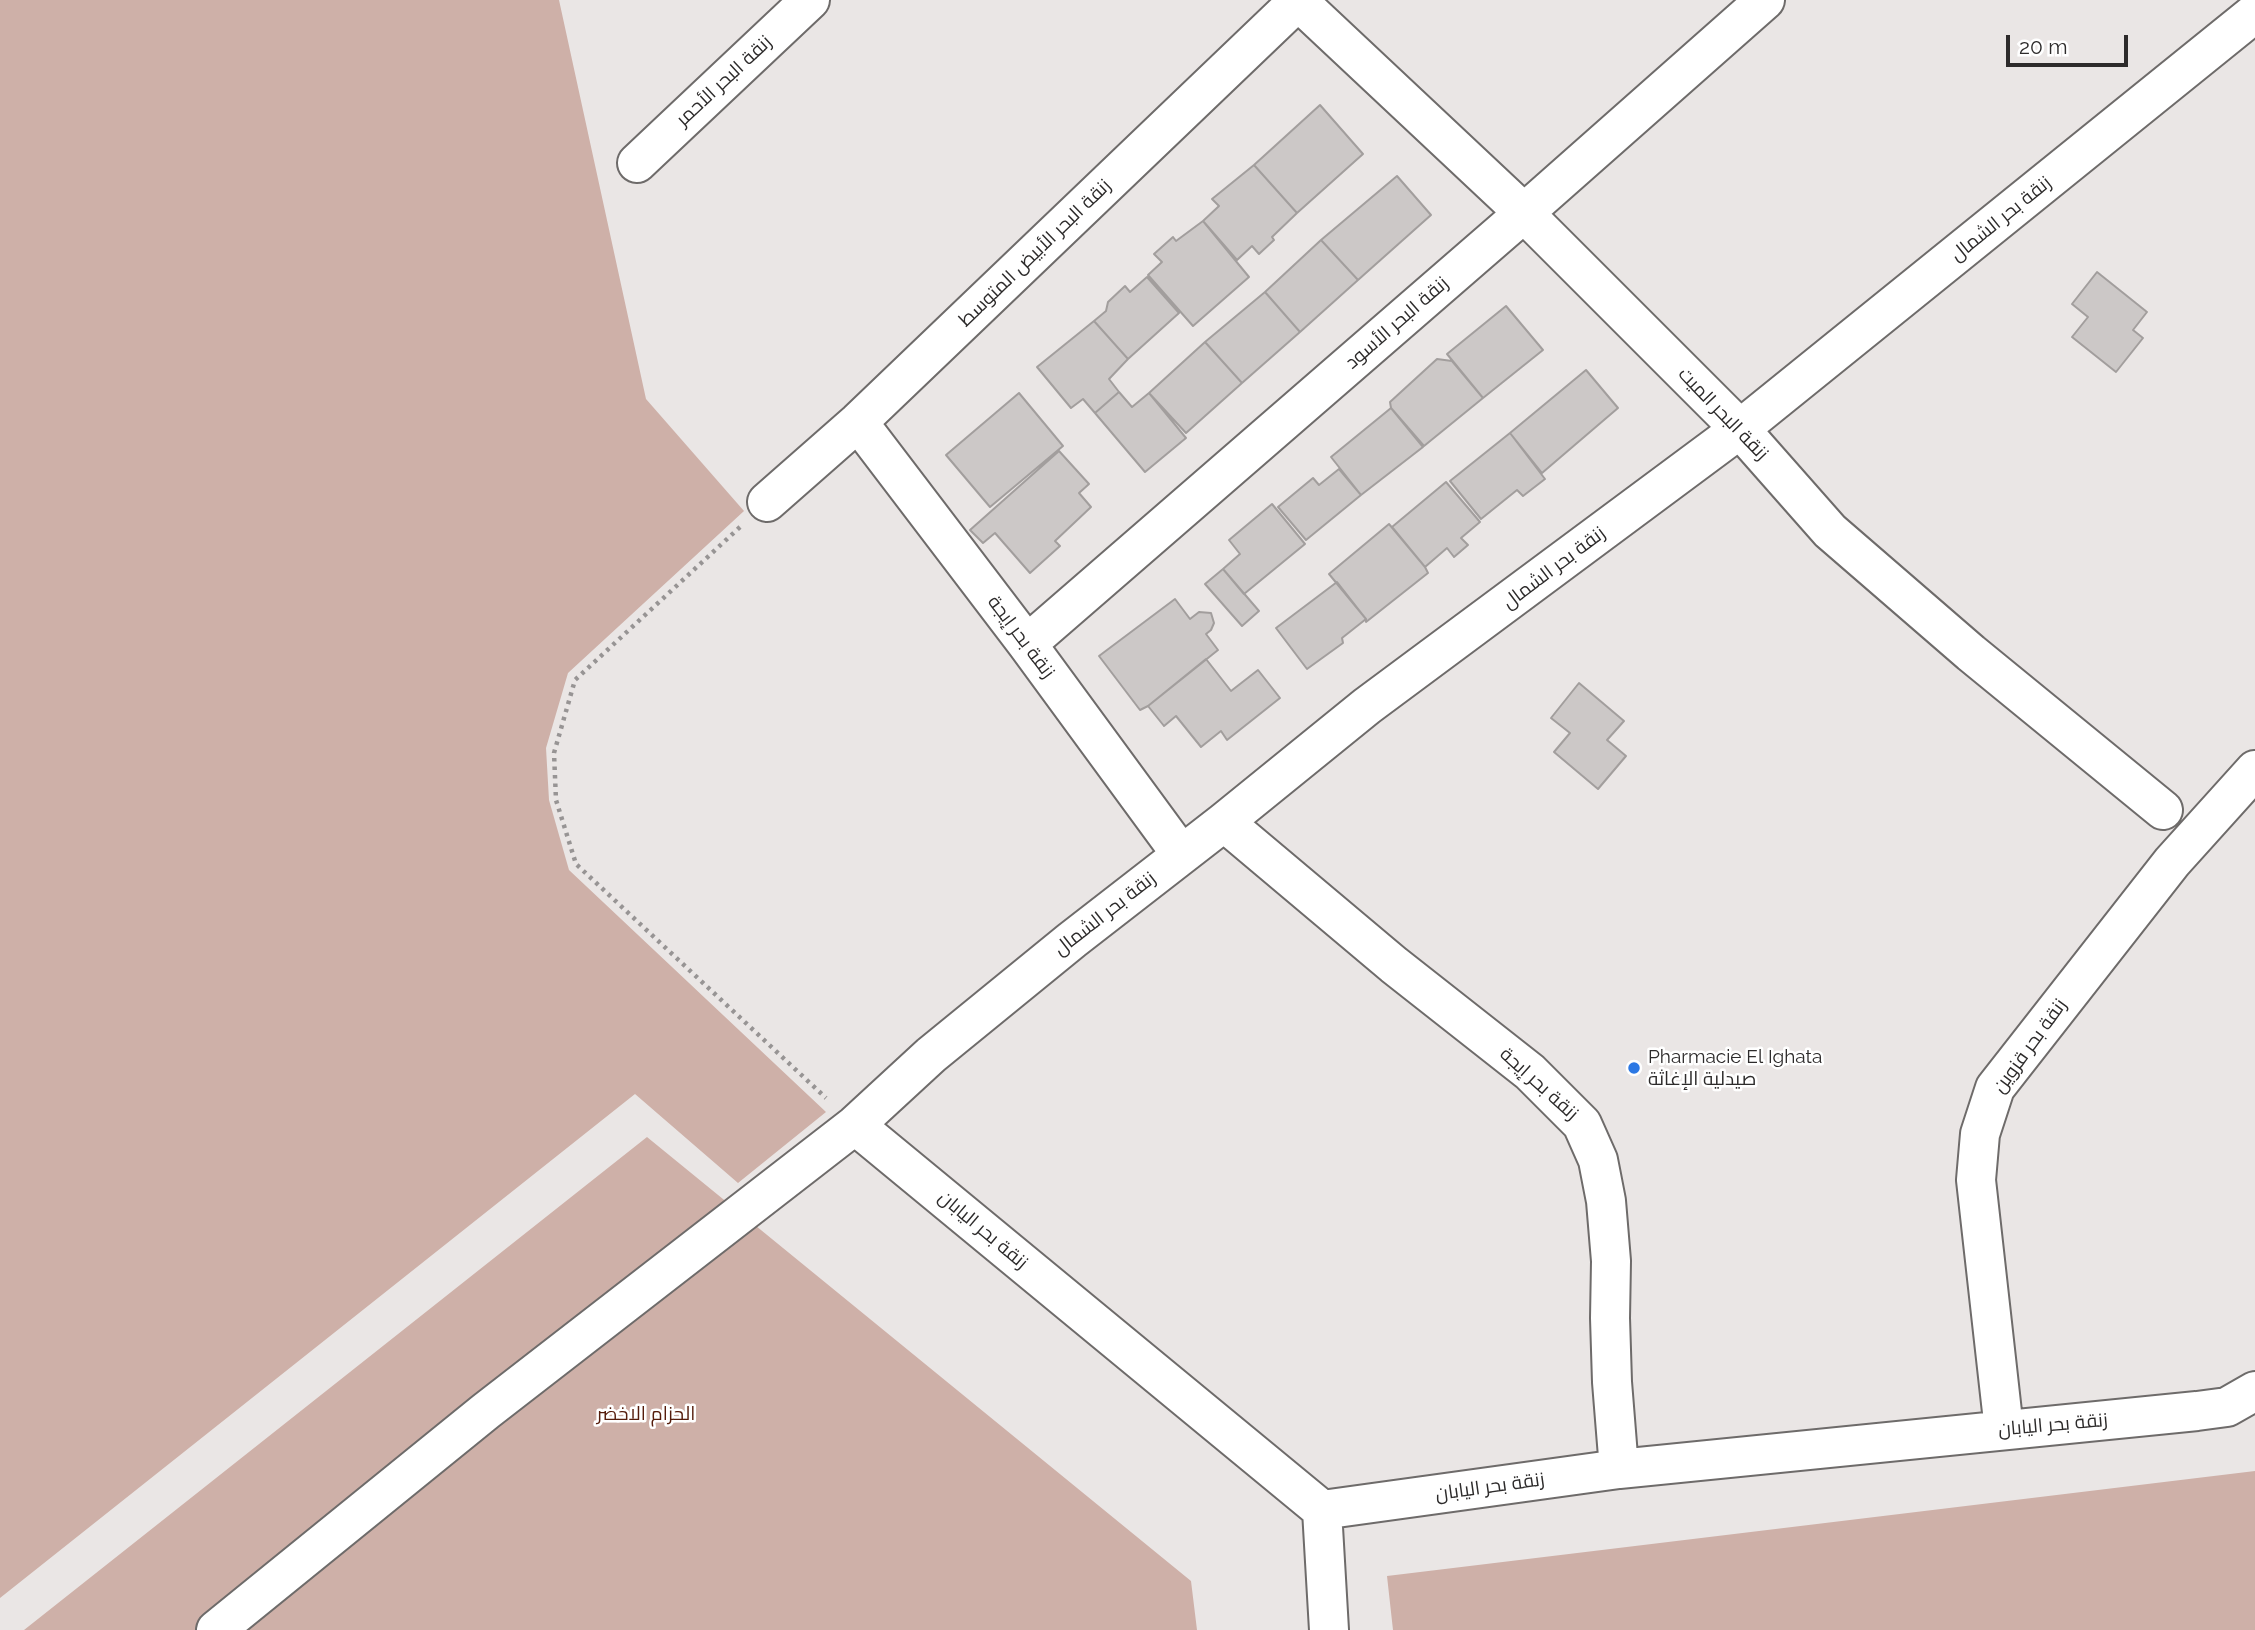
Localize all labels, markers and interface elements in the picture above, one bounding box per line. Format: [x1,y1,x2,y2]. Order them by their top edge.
scale bar [2010,21,2132,65]
street label: زنقة البحر الأحمر [671,31,777,131]
text: 20 m [2019,34,2067,59]
street label: زنقة بحر الشمال [1946,171,2056,267]
street label: زنقة البحر الأبيض المتوسط [954,174,1116,332]
street label: زنقة البحر الأسود [1341,272,1453,374]
street label: زنقة البحر الميت [1673,363,1773,465]
street label: زنقة بحر الشمال [1498,522,1610,614]
street label: زنقة بحر إيجة [982,591,1060,683]
street label: زنقة بحر الشمال [1050,867,1160,961]
street label: زنقة بحر قزوين [1988,994,2072,1098]
street label: زنقة بحر إيجة [1495,1043,1583,1125]
place label: Pharmacie El Ighata صيدلية الإغاثة [1648,1046,1822,1090]
marker: Pharmacie El Ighata صيدلية الإغاثة [1626,1060,1642,1076]
street label: زنقة بحر اليابان [934,1186,1032,1274]
park label: الحزام الاخضر [597,1403,695,1425]
street label: زنقة بحر اليابان [1997,1409,2109,1441]
street label: زنقة بحر اليابان [1434,1468,1546,1506]

